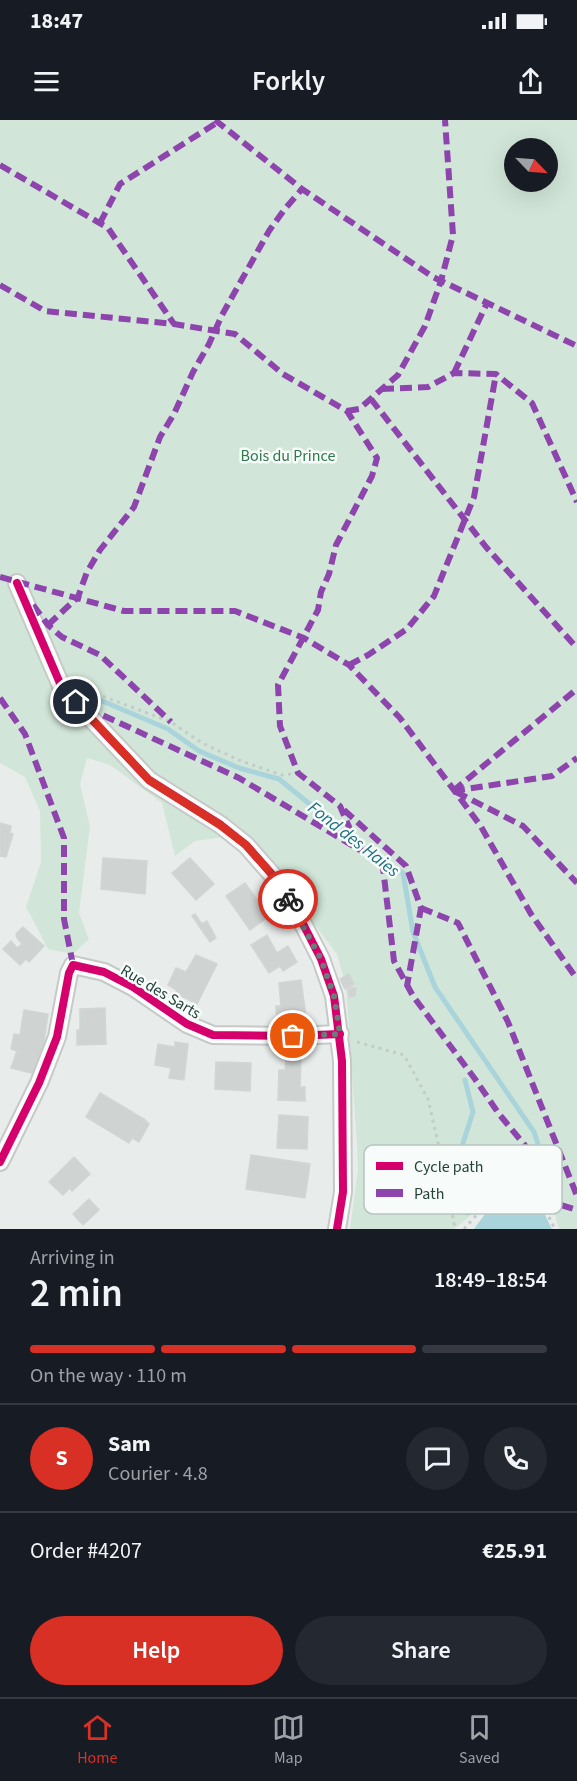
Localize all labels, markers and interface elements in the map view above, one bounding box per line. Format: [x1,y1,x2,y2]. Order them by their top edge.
text: 18:47 [30,5,83,37]
text: Forkly [252,62,325,101]
icon: menu [30,65,63,98]
icon: share [514,65,547,98]
north arrow [504,138,558,192]
map controls [504,138,558,192]
park label: Bois du Prince [241,445,336,467]
pin [50,676,101,727]
icon: home [59,685,92,718]
water label: Fond des Haies [303,796,405,883]
courier [258,869,318,929]
icon: bike [272,883,305,916]
street label: Rue des Sarts [116,959,205,1025]
pin [267,1010,318,1061]
icon: bag [276,1019,309,1052]
legend [364,1145,562,1214]
text: Cycle path [414,1156,483,1178]
text: Path [414,1183,444,1205]
text: Arriving in [30,1244,115,1272]
text: 18:49–18:54 [434,1264,547,1296]
text: 2 min [30,1266,123,1322]
text: On the way · 110 m [30,1362,187,1390]
button: chat [406,1427,469,1490]
button: phone [484,1427,547,1490]
text: Sam [108,1428,151,1460]
text: S [55,1442,68,1474]
text: Courier · 4.8 [108,1460,208,1488]
text: Order #4207 [30,1535,142,1567]
text: €25.91 [482,1535,547,1567]
button: Help [30,1616,283,1685]
button: Share [295,1616,547,1685]
tab: Home [77,1711,117,1769]
tab: Map [272,1711,305,1769]
tab: Saved [459,1711,500,1769]

